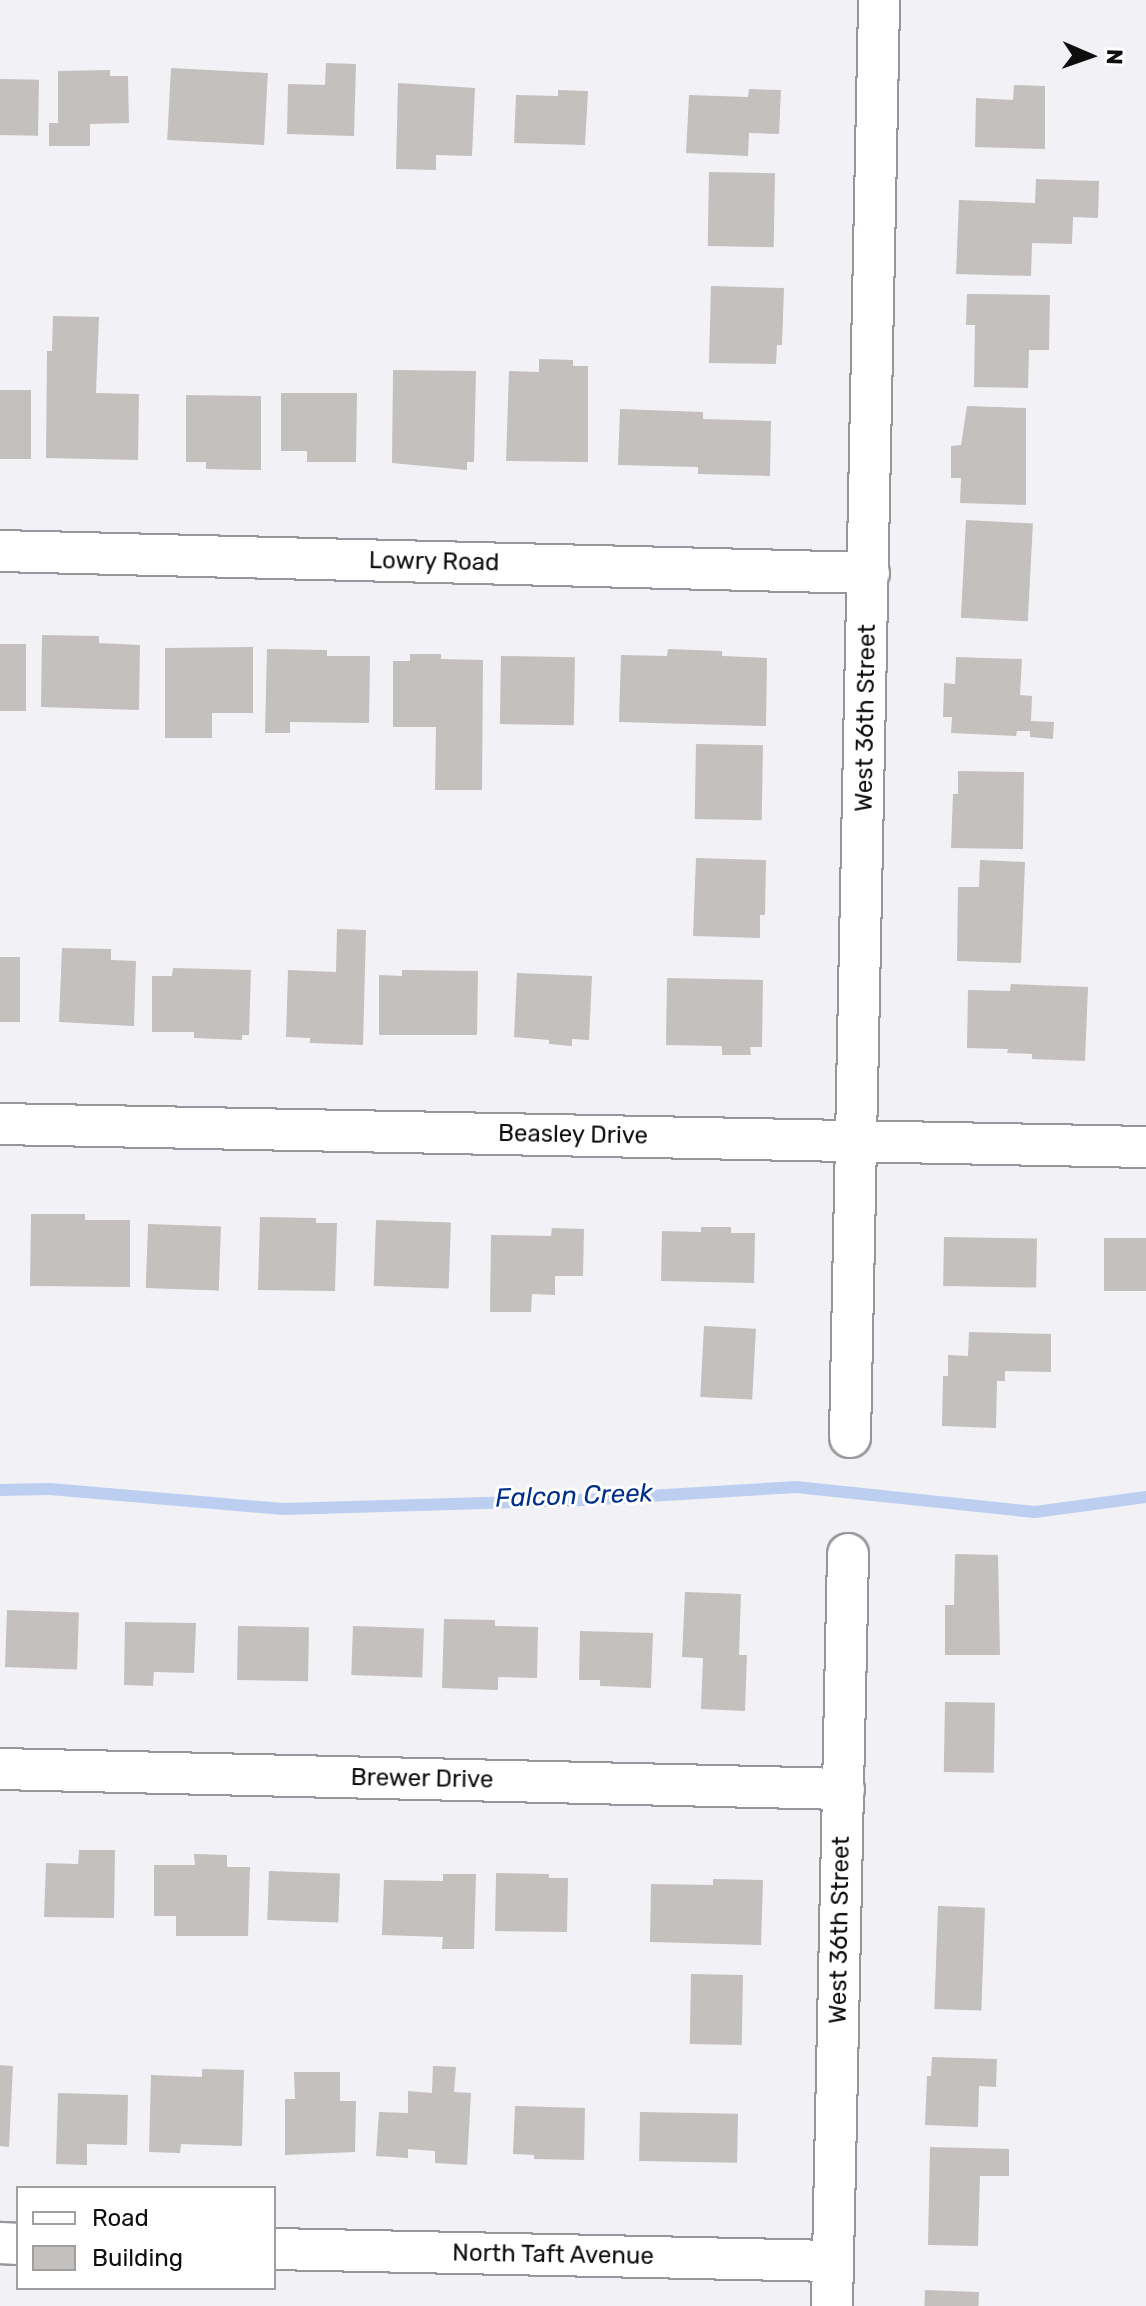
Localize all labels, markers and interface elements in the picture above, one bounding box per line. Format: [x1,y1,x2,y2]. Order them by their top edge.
north arrow [1050,16,1130,96]
text: N [1101,48,1128,65]
street label: Lowry Road [368,546,500,578]
street label: West 36th Street [850,624,882,812]
street label: Beasley Drive [497,1119,649,1151]
water label: Falcon Creek [495,1478,653,1514]
street label: Brewer Drive [350,1763,494,1795]
street label: West 36th Street [824,1836,856,2024]
legend [16,2186,276,2290]
text: Road [92,2204,149,2232]
street label: North Taft Avenue [451,2239,655,2271]
text: Building [92,2244,183,2272]

